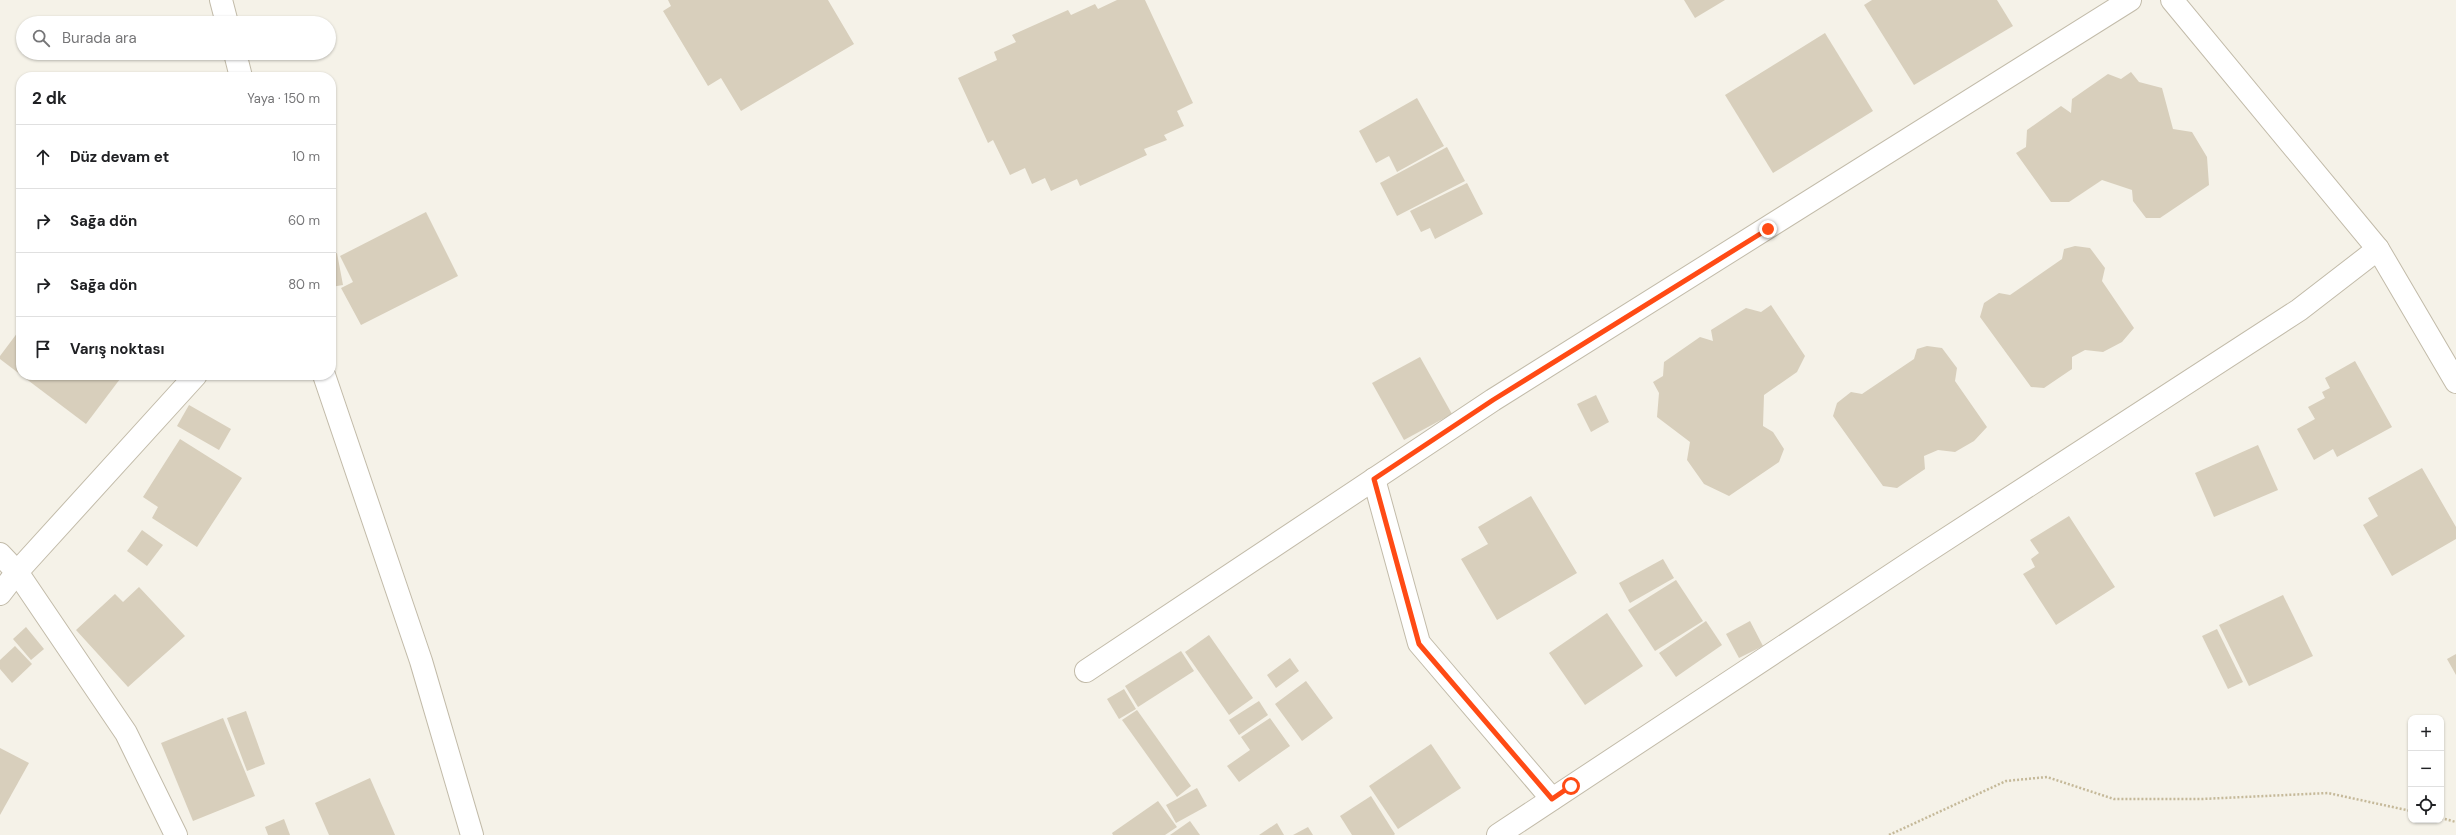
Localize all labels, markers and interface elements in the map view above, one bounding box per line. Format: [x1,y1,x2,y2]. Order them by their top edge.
search box [16,16,336,60]
icon: search [30,27,52,49]
text: Burada ara [62,28,137,48]
text: 2 dk [32,87,67,109]
text: Yaya · 150 m [247,90,320,107]
icon: ahead [32,146,54,168]
text: Düz devam et [70,147,169,167]
text: 10 m [292,148,320,165]
icon: right [32,210,54,232]
text: Sağa dön [70,211,137,231]
text: 60 m [288,212,320,229]
route end [1759,220,1777,238]
icon: right [32,274,54,296]
text: Sağa dön [70,275,137,295]
text: 80 m [288,276,320,293]
icon: arrive [32,338,54,360]
text: Varış noktası [70,339,164,359]
map controls [2408,715,2444,823]
button: + [2408,715,2444,751]
button: − [2408,751,2444,787]
route start [1562,777,1580,795]
button: locate [2408,787,2444,823]

